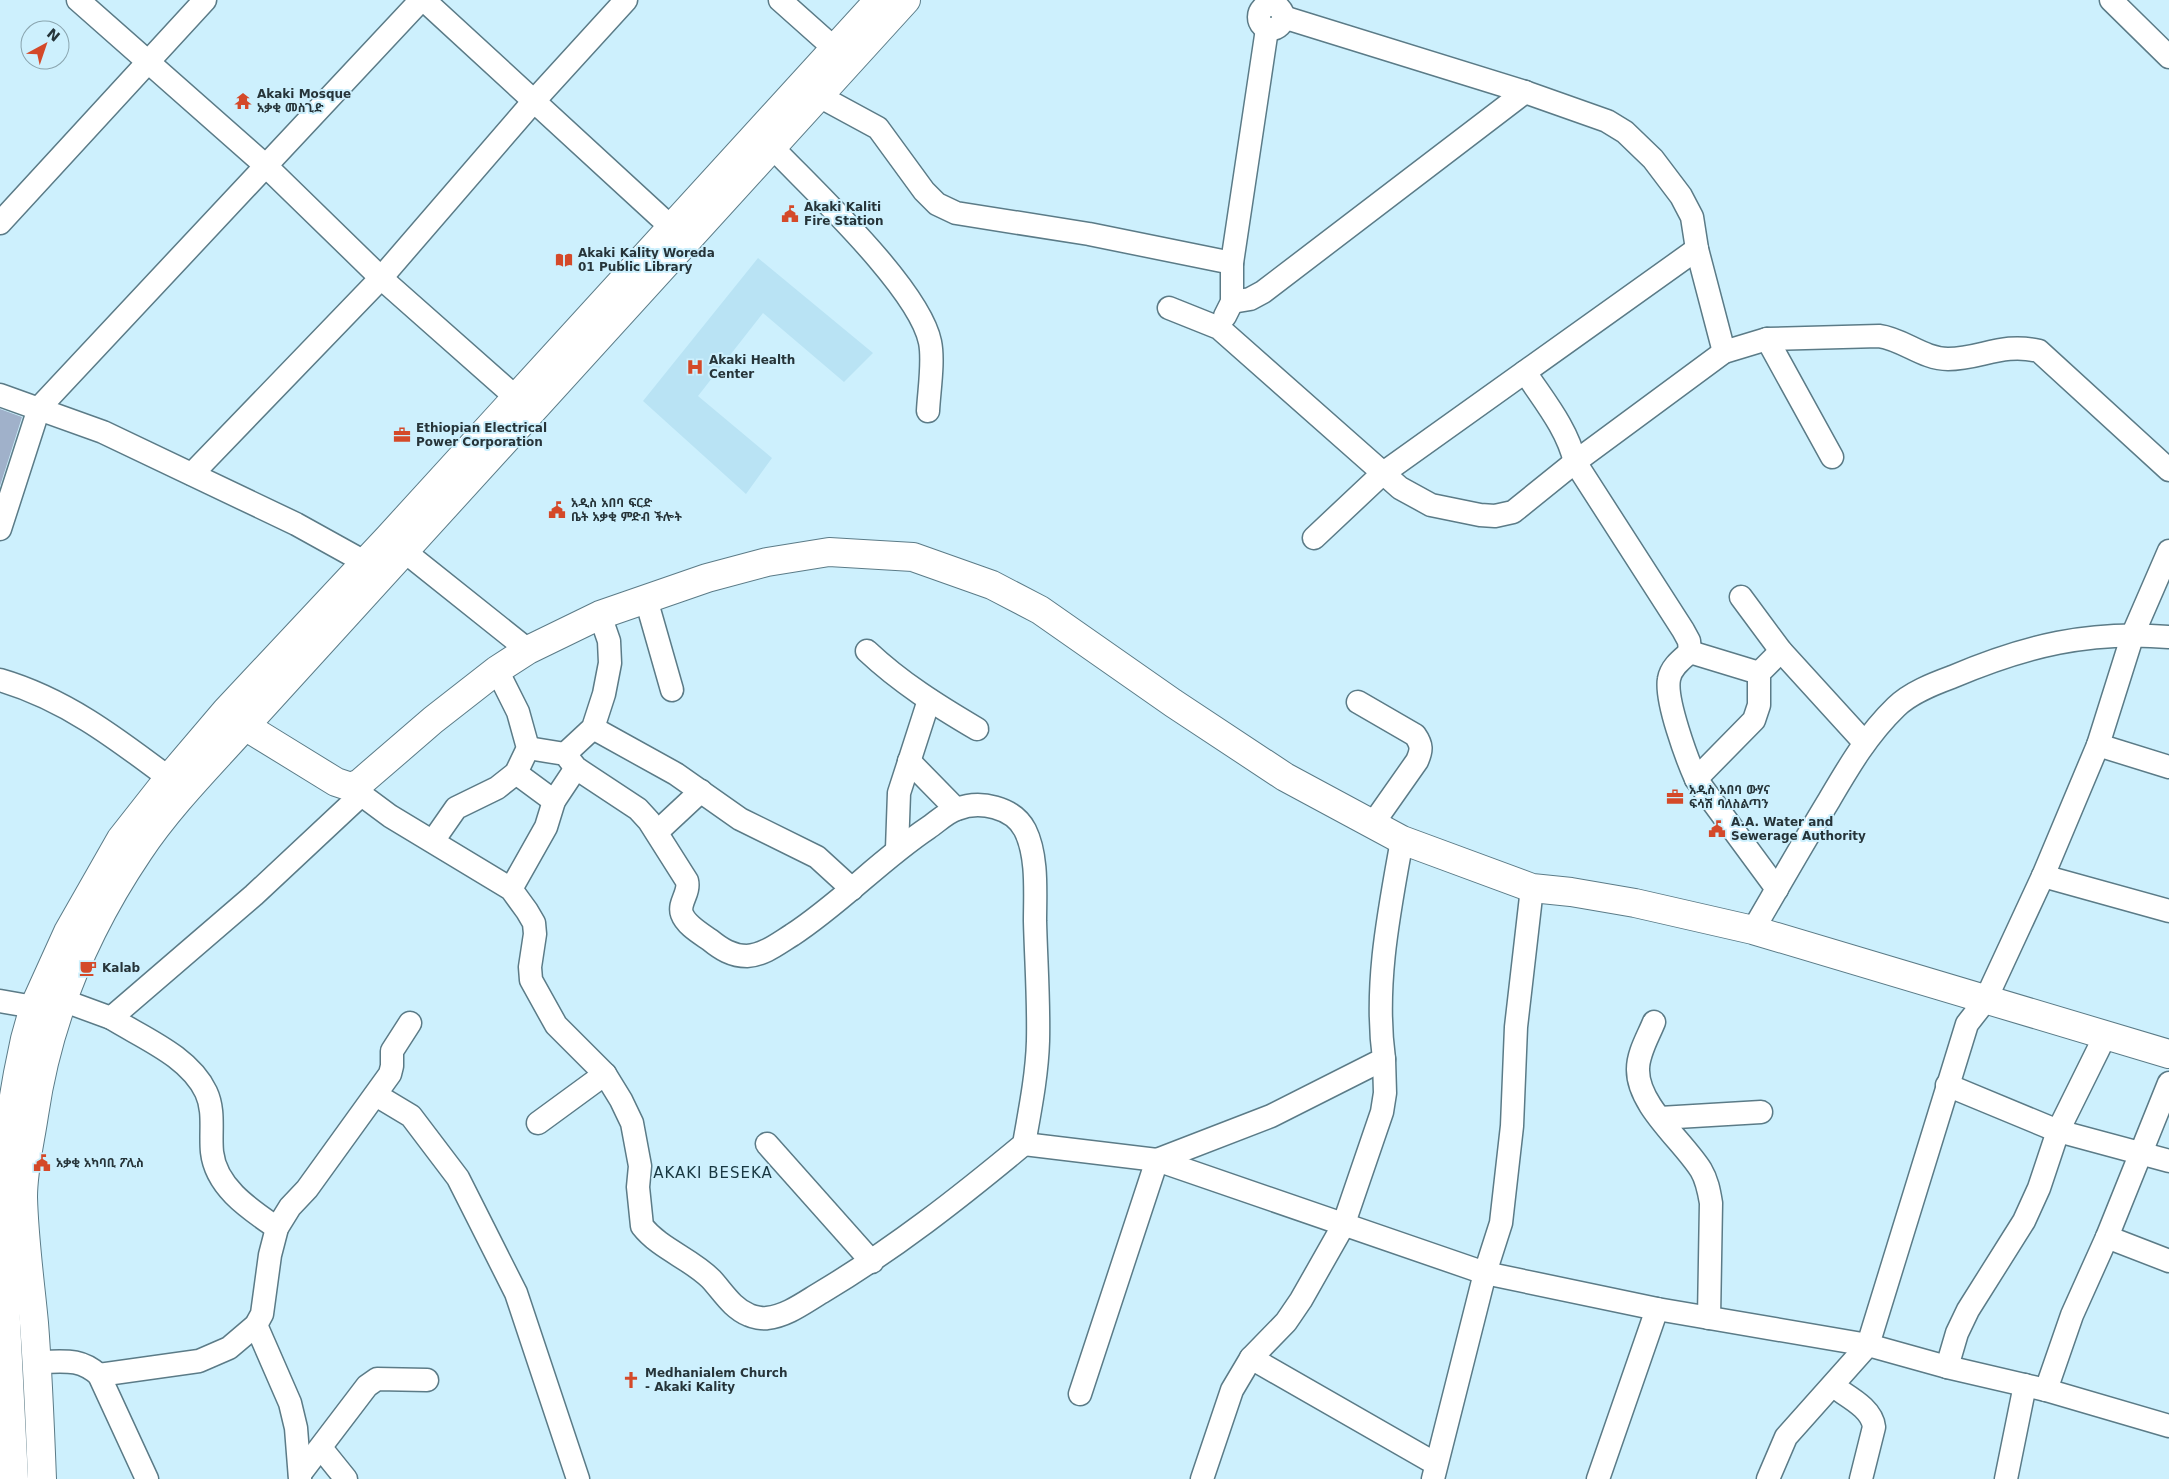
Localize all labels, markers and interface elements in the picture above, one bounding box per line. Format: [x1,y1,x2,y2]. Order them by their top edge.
north arrow [20,20,70,70]
text: N [44,25,63,45]
place label: Akaki Mosque አቃቂ መስጊድ [257,87,351,115]
temple icon: Akaki Mosque አቃቂ መስጊድ [233,91,253,111]
place label: Akaki Kaliti Fire Station [804,200,884,228]
public building icon: Akaki Kaliti Fire Station [780,204,800,224]
place label: Akaki Kality Woreda 01 Public Library [578,246,715,274]
library icon: Akaki Kality Woreda 01 Public Library [554,250,574,270]
place label: Akaki Health Center [709,353,795,381]
hospital icon: Akaki Health Center [685,357,705,377]
place label: Ethiopian Electrical Power Corporation [416,421,547,449]
office icon: Ethiopian Electrical Power Corporation [392,425,412,445]
place label: አዲስ አበባ ፍርድ ቤት አቃቂ ምድብ ችሎት [571,496,683,524]
public building icon: አዲስ አበባ ፍርድ ቤት አቃቂ ምድብ ችሎት [547,500,567,520]
place label: አዲስ አበባ ውሃና ፍሳሽ ባለስልጣን [1689,783,1770,811]
office icon: አዲስ አበባ ውሃና ፍሳሽ ባለስልጣን [1665,787,1685,807]
place label: A.A. Water and Sewerage Authority [1731,815,1866,843]
public building icon: A.A. Water and Sewerage Authority [1707,819,1727,839]
cafe icon: Kalab [78,958,98,978]
place label: Kalab [102,961,141,975]
public building icon: አቃቂ አካባቢ ፖሊስ [32,1153,52,1173]
place label: አቃቂ አካባቢ ፖሊስ [56,1156,144,1170]
district label: AKAKI BESEKA [653,1164,773,1182]
place label: Medhanialem Church - Akaki Kality [645,1366,787,1394]
church icon: Medhanialem Church - Akaki Kality [621,1370,641,1390]

